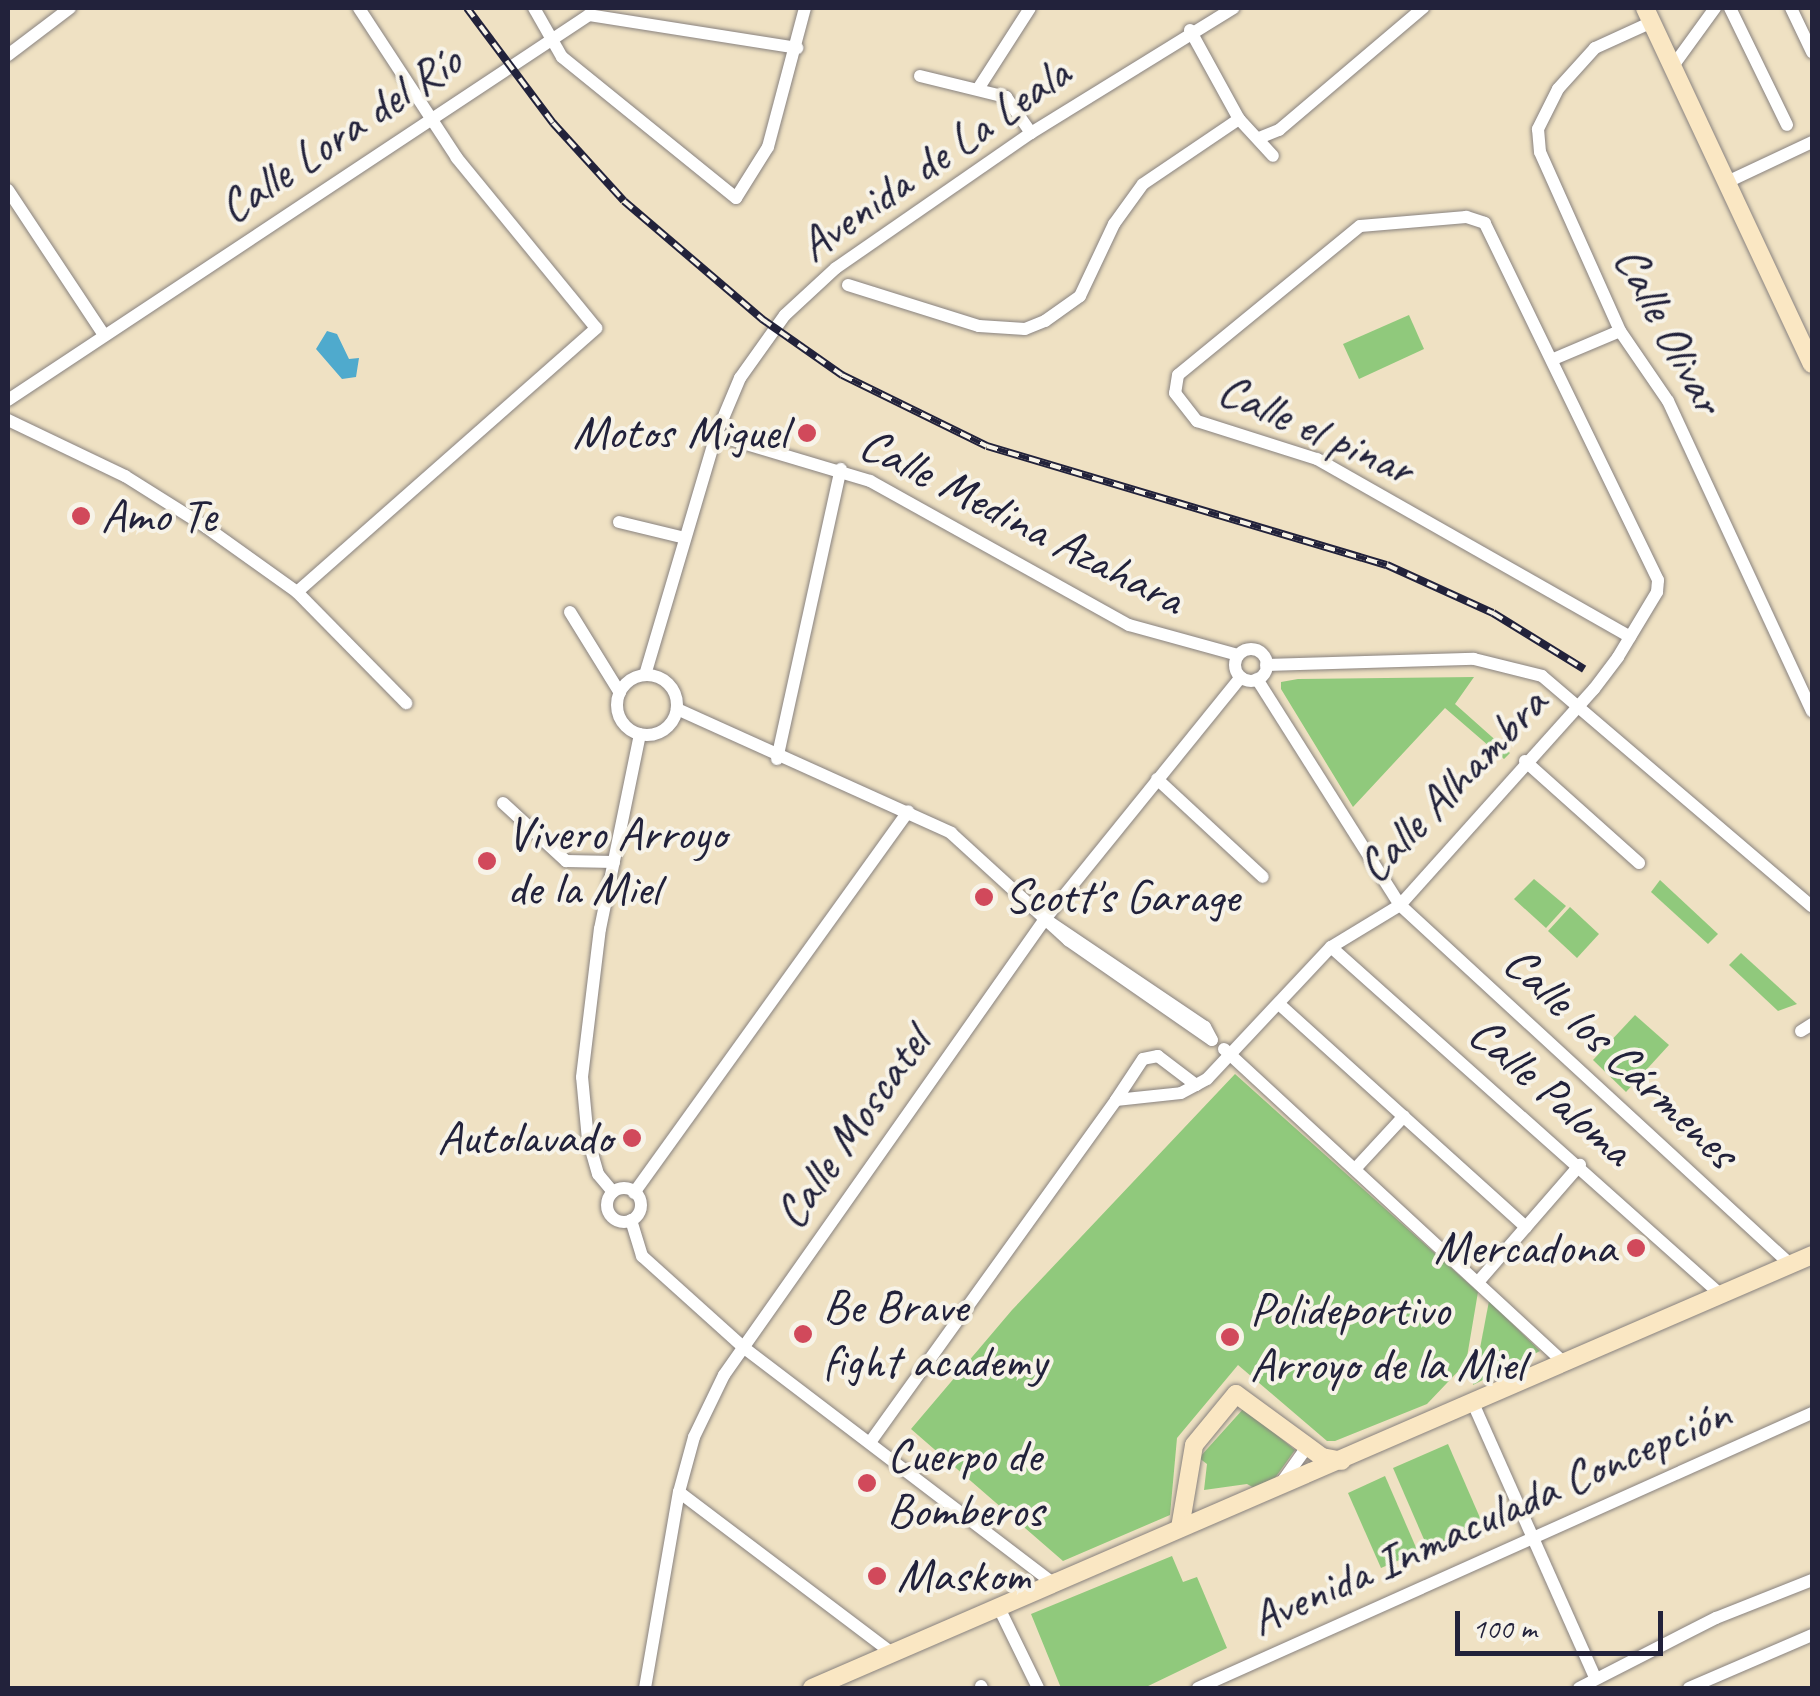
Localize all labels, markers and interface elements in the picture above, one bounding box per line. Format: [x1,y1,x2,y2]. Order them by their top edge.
street label: Calle Lora del Río [208,32,472,236]
street label: Avenida de La Leala [787,44,1081,274]
street label: Calle Olivar [1601,236,1737,424]
street label: Calle el pinar [1209,360,1423,498]
place label: Motos Miguel [572,404,787,462]
street label: Calle Medina Azahara [850,414,1194,628]
marker: Motos Miguel [796,422,818,444]
place label: Amo Te [101,487,215,545]
marker: Amo Te [70,505,92,527]
street label: Calle Alhambra [1346,676,1558,894]
place label: Vivero Arroyo de la Miel [507,804,726,917]
marker: Vivero Arroyo de la Miel [476,850,498,872]
place label: Scott's Garage [1004,868,1239,926]
marker: Scott's Garage [973,886,995,908]
street label: Calle los Cármenes [1492,934,1750,1180]
street label: Calle Paloma [1456,1003,1646,1179]
street label: Calle Moscatel [762,1017,942,1239]
place label: Autolavado [437,1109,612,1167]
marker: Autolavado [621,1127,643,1149]
place label: Mercadona [1434,1219,1616,1277]
marker: Mercadona [1625,1237,1647,1259]
place label: Be Brave fight academy [823,1277,1046,1390]
place label: Polideportivo Arroyo de la Miel [1250,1280,1525,1393]
marker: Be Brave fight academy [792,1323,814,1345]
marker: Polideportivo Arroyo de la Miel [1219,1326,1241,1348]
street label: Avenida Inmaculada Concepción [1242,1384,1738,1648]
place label: Cuerpo de Bomberos [887,1426,1043,1539]
marker: Cuerpo de Bomberos [856,1472,878,1494]
place label: Maskom [897,1547,1030,1605]
marker: Maskom [866,1565,888,1587]
scale bar [1460,1591,1668,1653]
text: 100 m [1472,1609,1537,1647]

